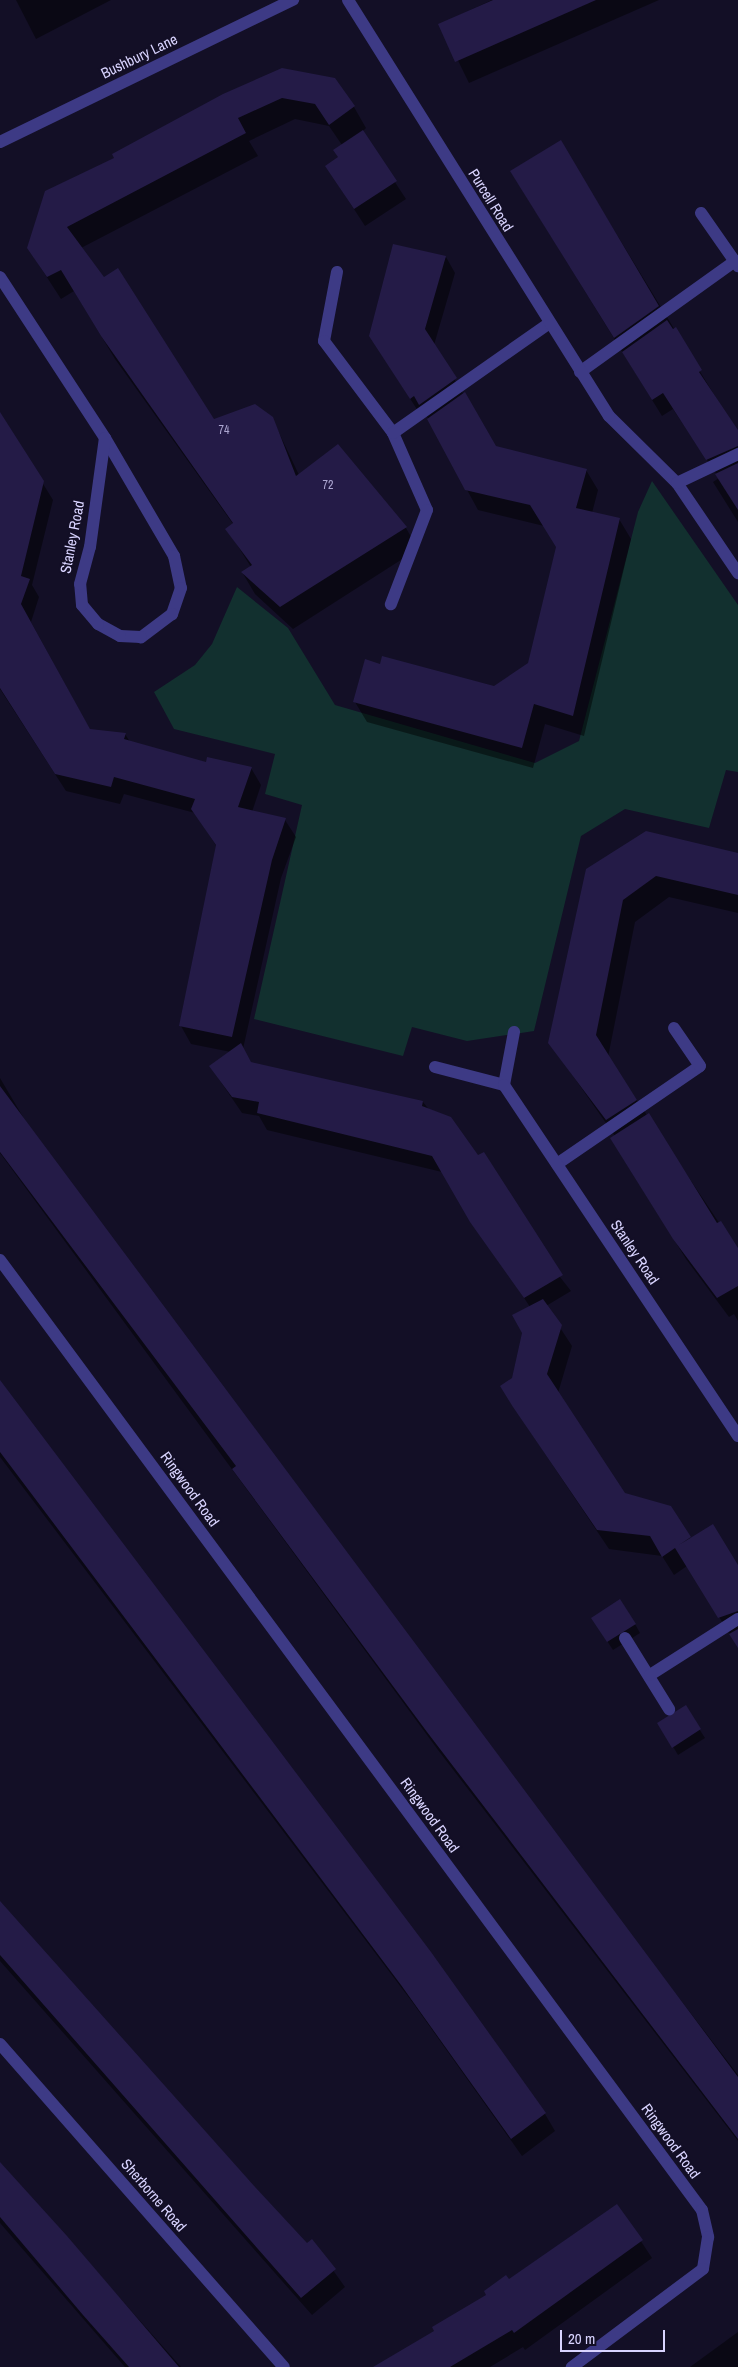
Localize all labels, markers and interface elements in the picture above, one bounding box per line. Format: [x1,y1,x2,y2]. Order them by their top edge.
street label: Bushbury Lane [98,30,180,82]
street label: Purcell Road [465,165,517,235]
house number: 74 [219,424,229,438]
house number: 72 [323,479,333,493]
street label: Stanley Road [56,499,88,575]
street label: Stanley Road [607,1216,663,1288]
street label: Ringwood Road [157,1448,223,1530]
street label: Ringwood Road [397,1774,463,1856]
street label: Ringwood Road [638,2100,704,2182]
street label: Sherborne Road [118,2155,190,2235]
scale bar [563,2320,668,2352]
text: 20 m [568,2328,595,2349]

